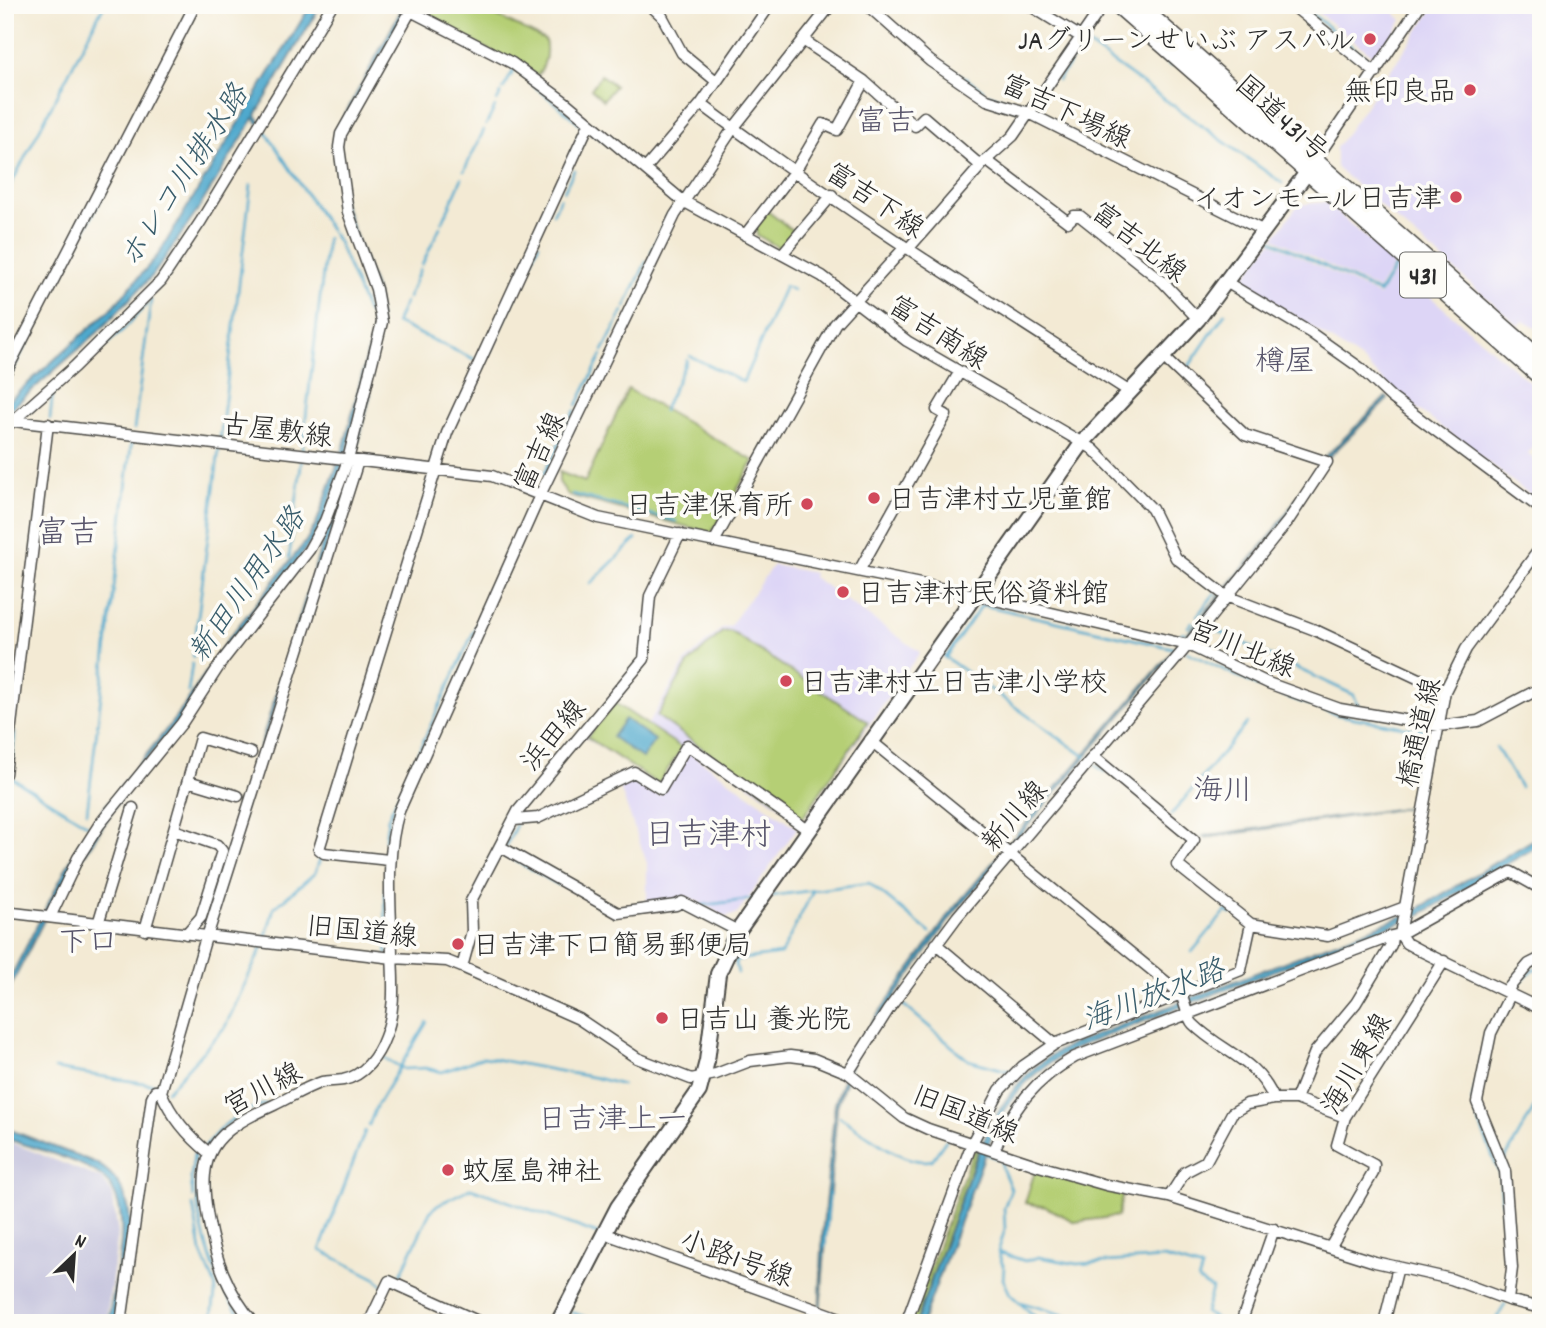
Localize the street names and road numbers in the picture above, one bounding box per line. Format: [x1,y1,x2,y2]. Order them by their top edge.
street label: 富吉下場線 [993,67,1137,162]
street label: 国道431号 [1224,68,1335,174]
street label: 富吉下線 [816,155,931,251]
street label: 富吉北線 [1080,195,1193,295]
road number: 431 [1400,252,1446,298]
street label: 富吉南線 [878,288,994,382]
street label: 古屋敷線 [218,407,334,461]
street label: 富吉線 [507,407,578,500]
street label: 宮川北線 [1182,612,1301,691]
street label: 橋通道線 [1391,674,1455,792]
street label: 浜田線 [514,692,598,782]
street label: 新川線 [974,773,1059,863]
street label: 旧国道線 [304,909,419,961]
street label: 海川東線 [1314,1007,1405,1124]
street label: 宮川線 [218,1055,311,1130]
street label: 旧国道線 [905,1078,1024,1157]
street label: 小路1号線 [673,1223,798,1301]

